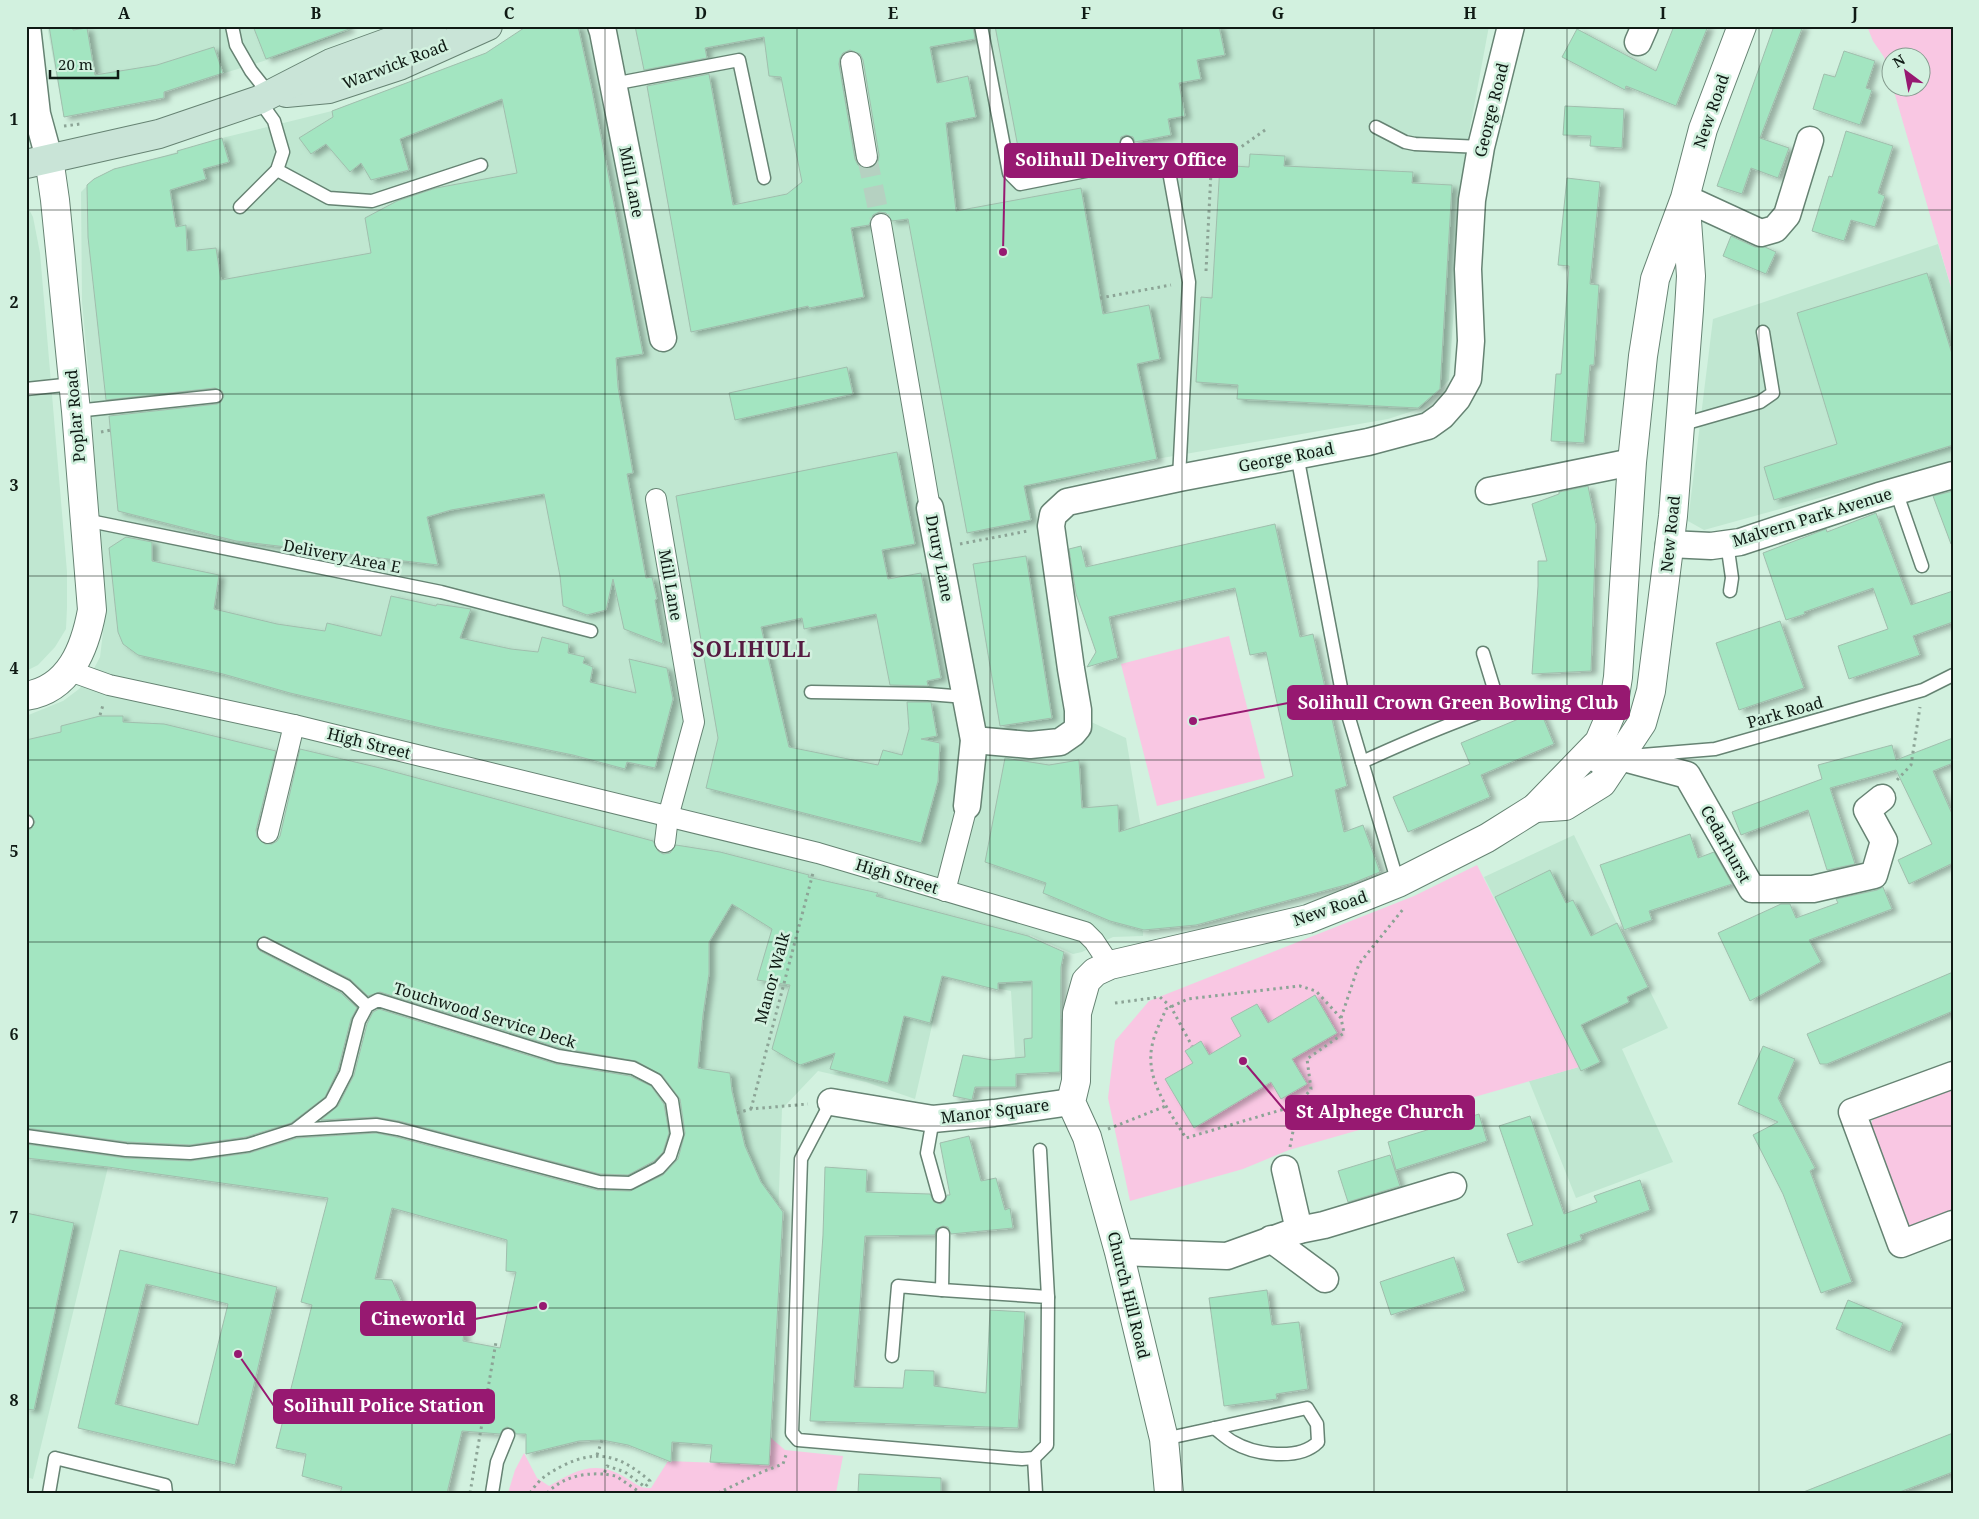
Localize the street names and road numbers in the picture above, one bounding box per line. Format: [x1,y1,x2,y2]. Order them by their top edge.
street label: Warwick Road [339,34,451,94]
street label: George Road [1469,60,1513,160]
street label: New Road [1688,71,1734,151]
street label: Mill Lane [614,145,650,219]
street label: Poplar Road [60,369,90,463]
street label: George Road [1236,437,1336,477]
street label: Malvern Park Avenue [1730,482,1894,552]
street label: New Road [1655,494,1685,574]
street label: Drury Lane [921,513,959,603]
street label: Delivery Area E [281,534,403,578]
street label: Mill Lane [654,548,688,622]
street label: Park Road [1744,691,1826,733]
street label: High Street [325,722,413,764]
street label: Cedarhurst [1696,801,1757,887]
street label: High Street [853,853,941,899]
street label: New Road [1290,885,1370,931]
street label: Manor Walk [749,929,795,1026]
street label: Touchwood Service Deck [391,977,580,1053]
street label: Manor Square [940,1093,1050,1129]
street label: Church Hill Road [1103,1229,1155,1361]

